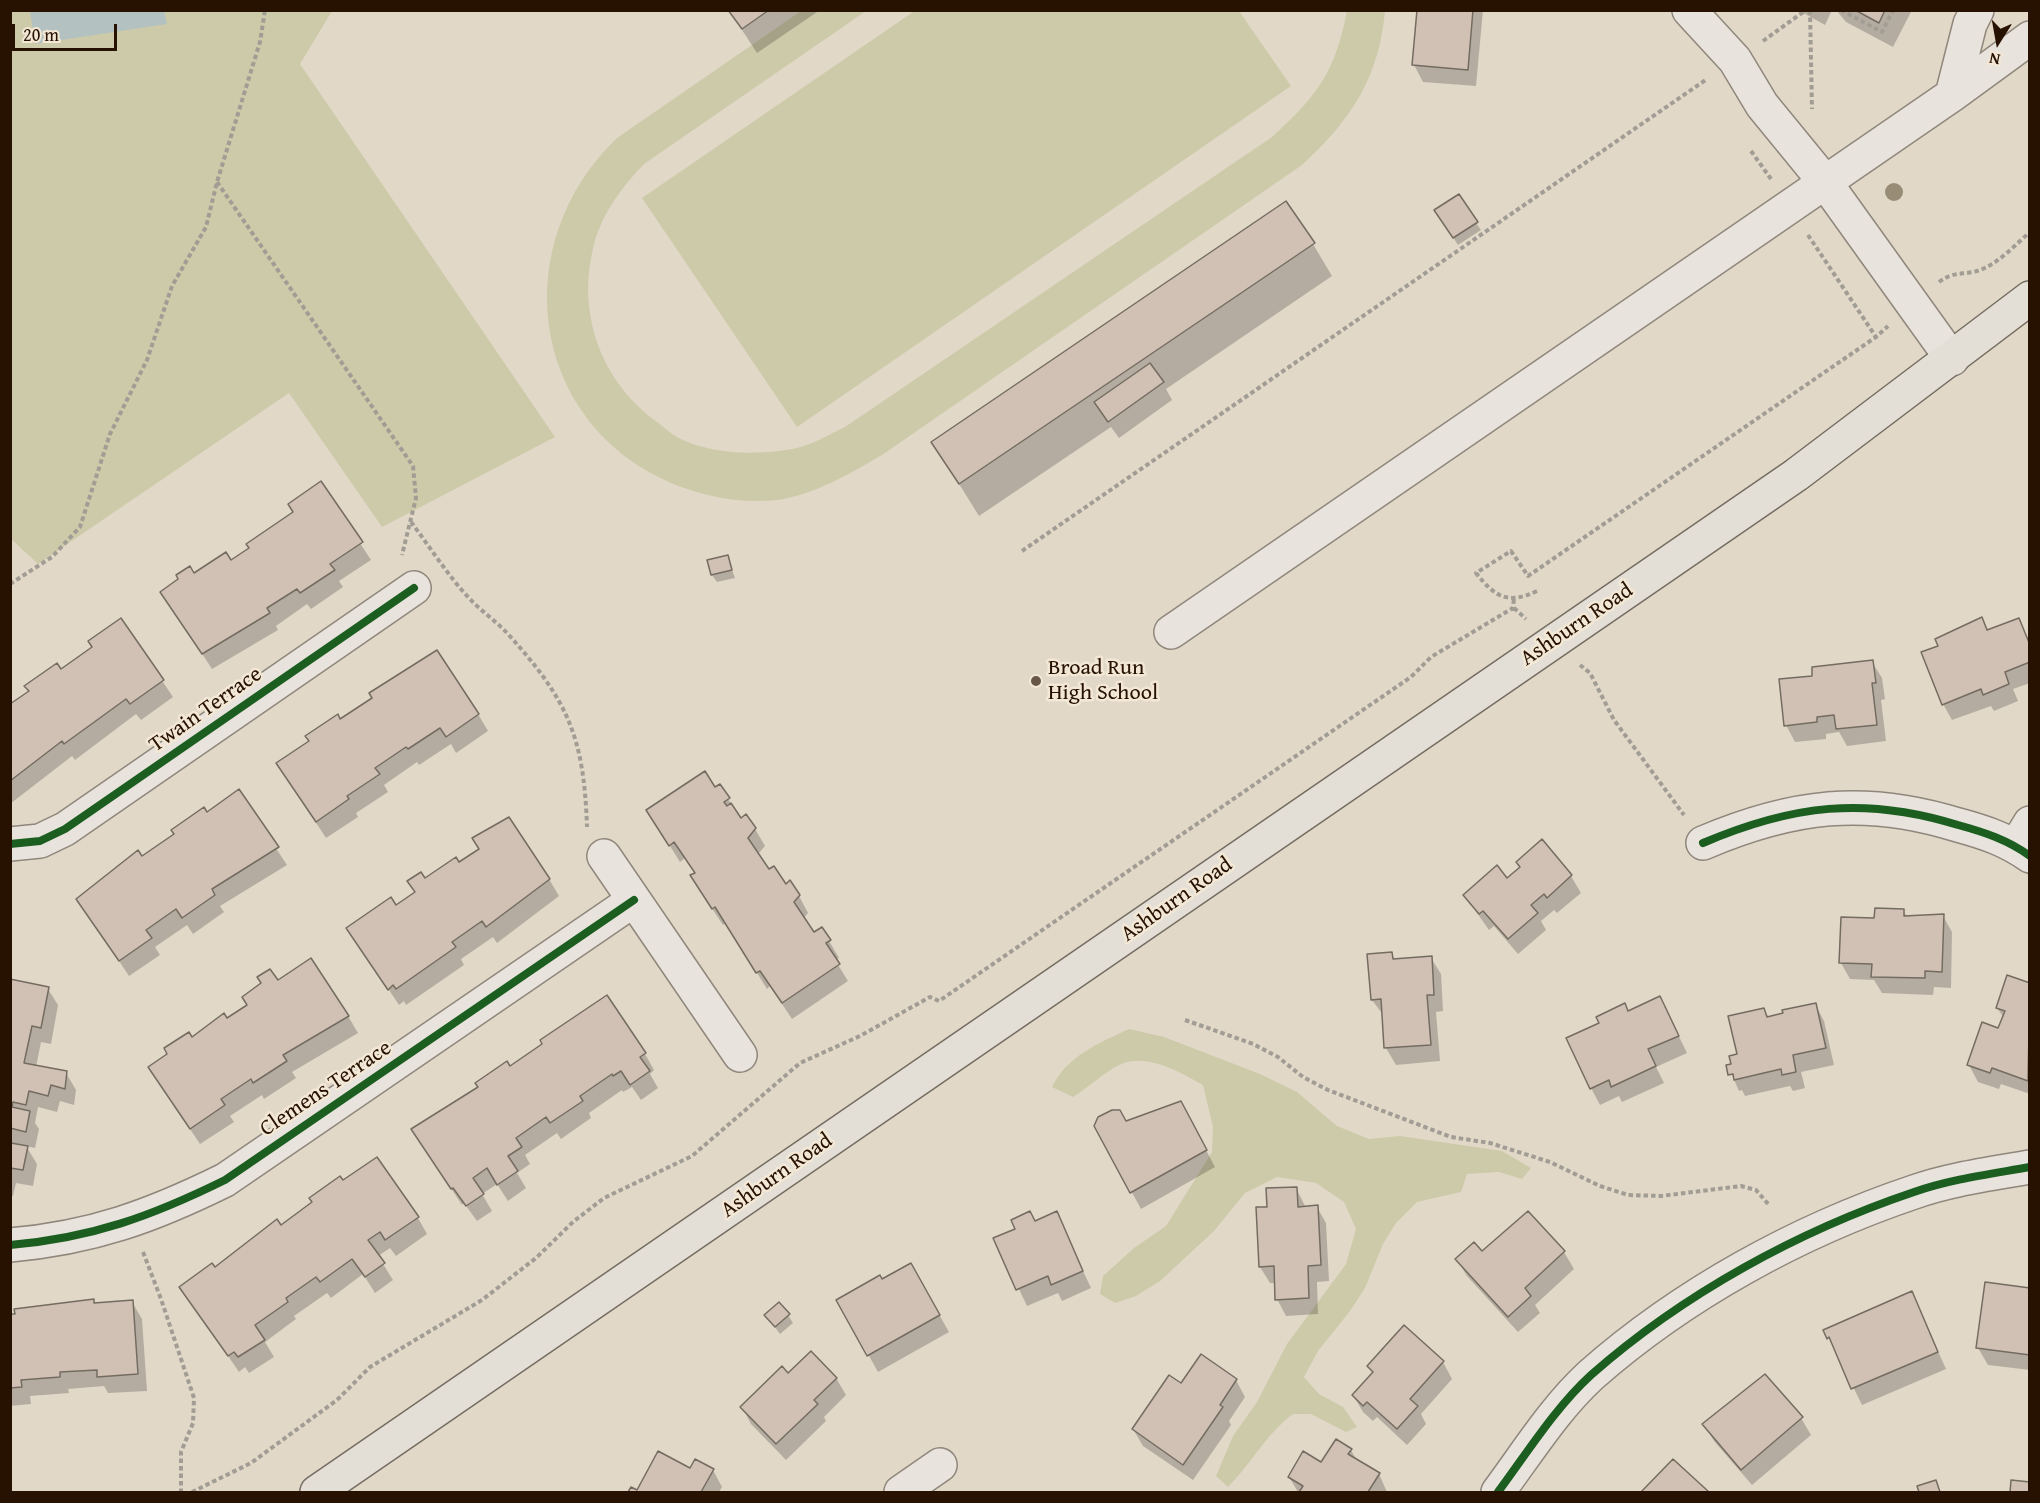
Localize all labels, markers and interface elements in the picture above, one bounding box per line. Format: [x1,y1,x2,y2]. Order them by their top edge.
scale bar [15,12,120,50]
north arrow [1968,12,2028,72]
text: 20 m [23,21,59,48]
text: N [1987,47,2002,72]
street label: Ashburn Road [1516,578,1638,672]
place label: Broad Run High School [1048,655,1158,706]
street label: Twain Terrace [145,661,267,759]
marker: Broad Run High School [1029,674,1043,688]
street label: Ashburn Road [1116,852,1238,948]
street label: Clemens Terrace [255,1035,397,1143]
street label: Ashburn Road [716,1128,838,1224]

